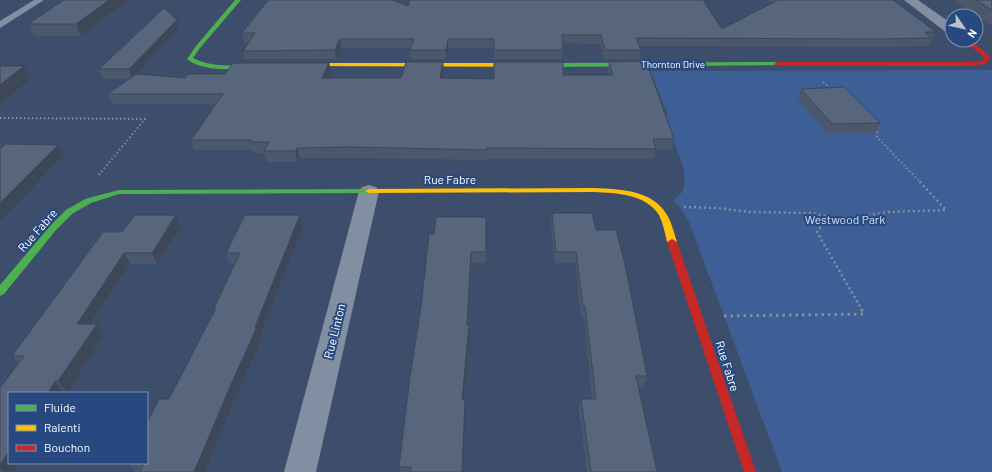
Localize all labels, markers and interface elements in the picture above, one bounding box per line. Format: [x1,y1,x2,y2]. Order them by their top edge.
north arrow [944,8,984,48]
text: N [965,27,980,41]
street label: Thornton Drive [641,58,705,70]
street label: Rue Fabre [424,172,476,186]
street label: Rue Fabre [15,206,59,254]
park label: Westwood Park [805,212,885,226]
street label: Rue Linton [320,302,348,360]
street label: Rue Fabre [713,339,743,393]
legend [8,392,148,464]
text: Fluide [44,400,76,414]
text: Ralenti [44,420,81,434]
text: Bouchon [44,440,90,454]

